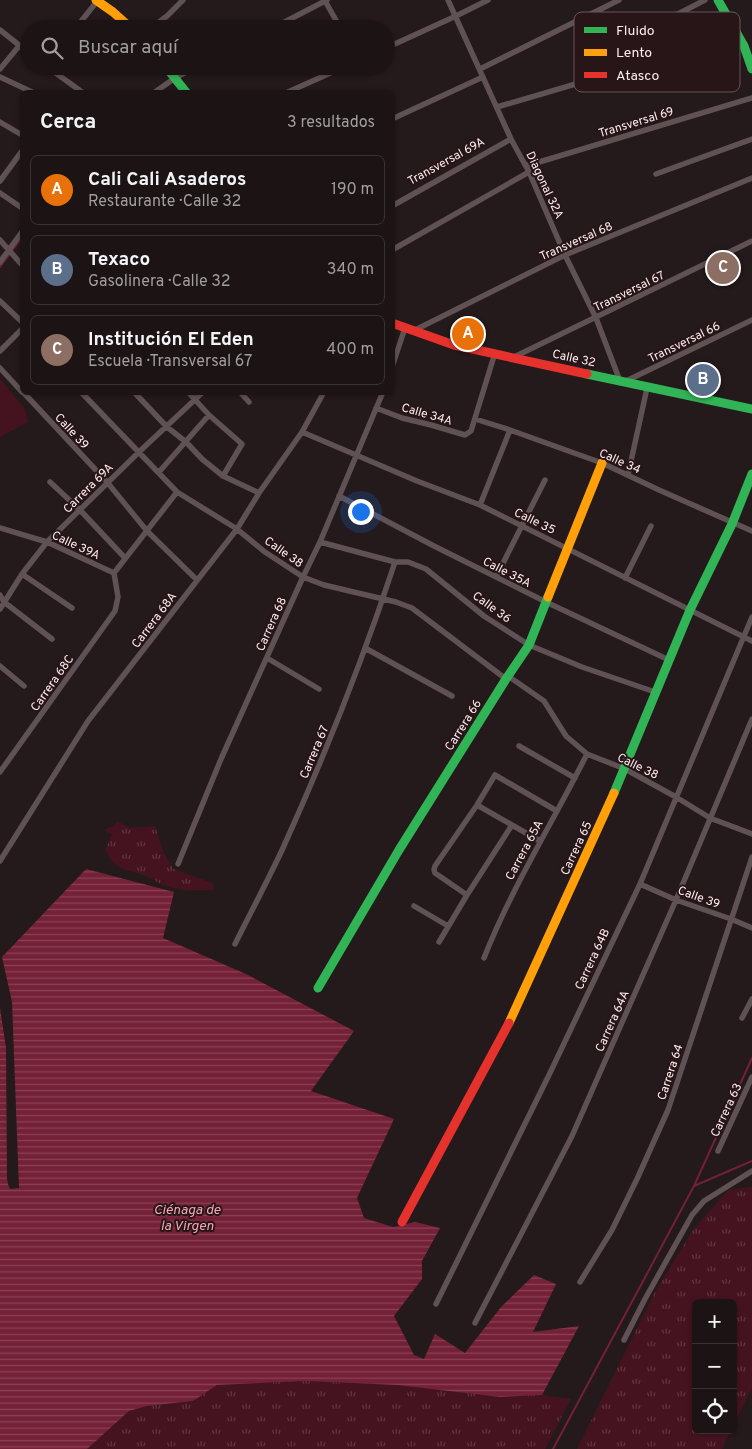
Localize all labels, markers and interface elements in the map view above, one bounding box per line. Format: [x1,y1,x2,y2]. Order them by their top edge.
legend [574,12,740,92]
search box [20,20,395,75]
text: Fluido [616,23,655,40]
icon: search [38,34,66,62]
text: Buscar aquí [78,36,178,60]
text: Lento [616,45,652,62]
text: Atasco [616,68,659,85]
street label: Transversal 69 [597,104,676,142]
text: Cerca [40,109,96,136]
text: 3 resultados [287,113,375,133]
street label: Transversal 69A [405,134,488,190]
street label: Diagonal 32A [521,149,567,222]
text: Cali Cali Asaderos [88,168,246,192]
text: A [51,180,63,200]
text: 190 m [331,180,374,200]
text: Restaurante · Calle 32 [88,192,241,212]
street label: Transversal 68 [537,219,616,265]
text: Texaco [88,248,150,272]
pin: C [707,249,739,287]
text: B [51,260,63,280]
text: 340 m [327,260,374,280]
street label: Transversal 67 [591,268,668,316]
text: Gasolinera · Calle 32 [88,272,230,292]
pin: A [452,315,484,353]
street label: Transversal 66 [646,319,723,367]
text: Institución El Eden [88,328,254,352]
text: C [52,340,62,360]
text: 400 m [326,340,374,360]
street label: Calle 32 [551,347,597,371]
text: Escuela · Transversal 67 [88,352,252,372]
pin: B [687,361,719,399]
street label: Calle 34A [399,400,454,430]
street label: Calle 39 [50,410,92,453]
street label: Calle 34 [596,446,643,478]
street label: Carrera 69A [60,460,117,517]
your location [348,499,374,525]
street label: Calle 35 [511,505,558,539]
street label: Calle 39A [49,528,102,564]
street label: Calle 38 [261,534,306,572]
street label: Calle 35A [480,554,533,592]
street label: Calle 36 [469,588,514,627]
street label: Carrera 68A [129,589,181,652]
street label: Carrera 68 [253,595,291,654]
street label: Carrera 68C [27,652,78,715]
street label: Carrera 66 [442,697,486,754]
street label: Carrera 67 [297,723,333,782]
street label: Calle 38 [614,750,661,784]
street label: Carrera 65A [502,818,547,883]
street label: Carrera 65 [557,819,596,878]
street label: Calle 39 [675,883,722,913]
street label: Carrera 64B [572,926,614,993]
street label: Carrera 64A [592,988,634,1055]
street label: Carrera 64 [654,1042,688,1102]
street label: Carrera 63 [707,1081,746,1140]
water label: Ciénaga de la Virgen [153,1202,221,1235]
map controls [692,1299,737,1434]
button: + [692,1299,737,1344]
button: − [692,1344,737,1389]
button: locate [692,1389,737,1434]

